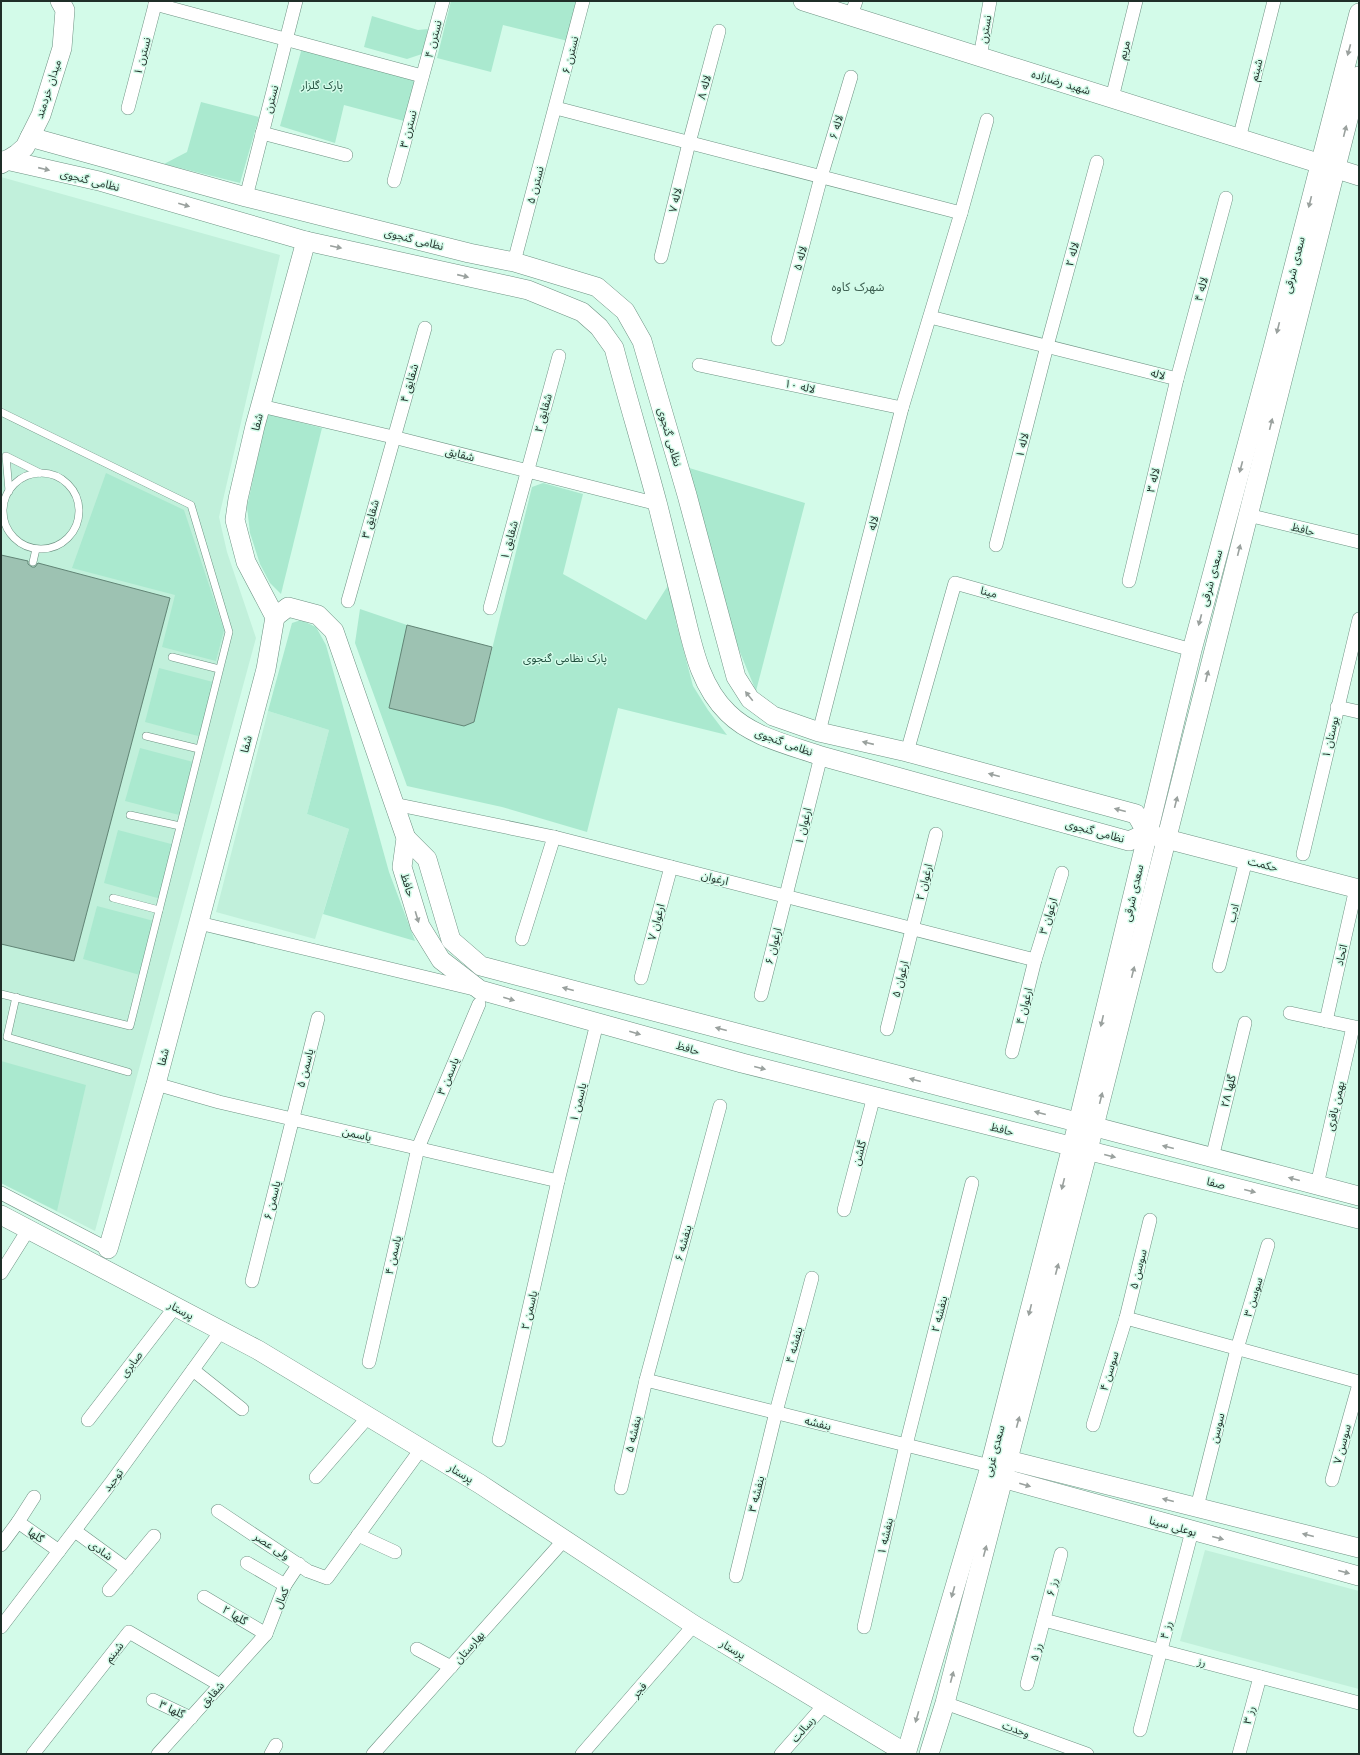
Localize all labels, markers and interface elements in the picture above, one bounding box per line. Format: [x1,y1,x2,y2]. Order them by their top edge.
street label: نسترن [977,14,994,44]
street label: نسترن ۴ [422,19,445,59]
street label: نسترن ۶ [560,35,581,75]
street label: نسترن ۱ [131,36,154,76]
street label: مریم [1116,39,1135,62]
one-way arrow [1346,45,1352,57]
street label: شبنم [1247,57,1268,83]
street label: میدان خردمند [33,58,64,120]
street label: شهید رضازاده [1030,67,1092,98]
street label: لاله ۸ [695,74,714,101]
park label: پارک گلزار [300,79,343,93]
street label: نسترن [262,84,281,114]
street label: نسترن ۳ [397,109,420,149]
street label: لاله ۶ [827,113,846,141]
one-way arrow [1342,125,1348,137]
street label: نسترن ۵ [524,165,547,205]
one-way arrow [38,166,50,172]
street label: نظامی گنجوی [59,167,121,194]
street label: لاله ۷ [666,187,685,214]
one-way arrow [1307,196,1313,208]
one-way arrow [178,202,190,208]
street label: نظامی گنجوی [383,226,445,253]
street label: سعدی شرقی [1281,235,1308,295]
street label: لاله ۲ [1063,241,1082,268]
one-way arrow [330,245,342,251]
street label: لاله ۵ [791,245,810,272]
one-way arrow [457,273,469,279]
street label: لاله ۴ [1192,276,1211,303]
district label: شهرک کاوه [831,280,885,294]
one-way arrow [1275,322,1281,334]
street label: شقایق ۴ [398,362,421,404]
street label: لاله [1149,366,1167,383]
street label: لاله ۱۰ [783,377,816,396]
street label: شقایق ۲ [532,392,555,434]
street label: نظامی گنجوی [655,406,684,468]
street label: شفا [249,412,266,432]
one-way arrow [1268,417,1274,429]
street label: لاله ۱ [1013,432,1032,459]
street label: شقایق [444,445,476,464]
one-way arrow [1238,461,1244,473]
street label: لاله ۳ [1144,467,1163,494]
street label: شقایق ۳ [359,498,382,540]
street label: لاله [865,514,882,532]
street label: شقایق ۱ [498,519,521,561]
street label: حافظ [1290,520,1316,539]
one-way arrow [1237,543,1243,556]
street label: سعدی شرقی [1198,548,1225,608]
street label: مینا [979,584,999,601]
one-way arrow [1197,613,1203,626]
park label: پارک نظامی گنجوی [523,652,607,666]
one-way arrow [1205,670,1211,682]
one-way arrow [745,691,754,702]
street label: بوستان ۱ [1319,715,1342,759]
street label: نظامی گنجوی [753,726,814,759]
street label: شفا [238,734,255,754]
one-way arrow [862,739,874,745]
one-way arrow [988,772,1000,778]
one-way arrow [1173,796,1179,808]
street label: ارغوان ۱ [793,806,814,846]
one-way arrow [1113,806,1126,812]
street label: نظامی گنجوی [1064,817,1126,846]
street label: حکمت [1247,854,1280,875]
street label: ارغوان ۲ [914,862,935,902]
street label: سعدی شرقی [1121,863,1146,923]
street label: ارغوان [700,869,730,888]
street label: حافظ [398,872,417,899]
street label: ارغوان ۳ [1037,896,1060,936]
street label: ارغوان ۷ [645,902,668,942]
street label: ادب [1225,902,1242,924]
one-way arrow [414,911,420,923]
street label: ارغوان ۶ [763,926,784,966]
street label: اتحاد [1333,943,1350,967]
street label: ارغوان ۵ [890,959,911,999]
one-way arrow [1130,966,1136,979]
one-way arrow [562,986,574,992]
street label: ارغوان ۴ [1014,986,1035,1026]
one-way arrow [504,996,516,1002]
one-way arrow [1099,1015,1105,1027]
one-way arrow [715,1026,727,1032]
one-way arrow [628,1031,641,1037]
street label: حافظ [675,1039,702,1058]
street label: شفا [155,1047,172,1067]
street label: یاسمن ۵ [294,1047,317,1089]
street label: یاسمن ۳ [435,1055,462,1097]
one-way arrow [754,1065,766,1071]
street label: گلها ۲۸ [1218,1073,1239,1109]
one-way arrow [908,1077,920,1083]
street label: بهمن باقری [1323,1080,1348,1132]
street label: یاسمن ۱ [567,1081,590,1123]
one-way arrow [1098,1092,1104,1104]
one-way arrow [1034,1110,1046,1116]
street label: حافظ [989,1120,1015,1139]
street label: یاسمن [341,1125,373,1144]
street label: گلشن [850,1139,869,1167]
one-way arrow [1162,1144,1174,1150]
one-way arrow [1104,1153,1116,1159]
street label: صفا [1205,1175,1227,1192]
one-way arrow [1288,1176,1300,1182]
one-way arrow [1059,1178,1065,1190]
street label: یاسمن ۶ [261,1179,284,1221]
one-way arrow [1243,1189,1256,1195]
street label: بنفشه ۶ [672,1224,695,1263]
street label: یاسمن ۴ [383,1234,404,1276]
street label: سوسن ۵ [1127,1248,1150,1290]
one-way arrow [1054,1263,1060,1275]
street label: سوسن ۳ [1241,1276,1266,1318]
street label: یاسمن ۲ [519,1289,540,1331]
street label: بنفشه ۲ [929,1295,950,1334]
street label: پرستار [164,1298,196,1324]
one-way arrow [1027,1304,1033,1316]
street label: بنفشه ۴ [783,1326,806,1365]
street label: صابری [118,1349,145,1380]
street label: سوسن ۴ [1097,1350,1122,1392]
street label: سوسن [1207,1411,1228,1444]
street label: بنفشه [803,1414,833,1433]
street label: بنفشه ۵ [623,1415,644,1454]
one-way arrow [1015,1416,1021,1429]
street label: سوسن ۷ [1331,1423,1354,1465]
street label: سعدی غربی [981,1424,1008,1478]
street label: پرستار [444,1460,476,1487]
street label: توحید [101,1466,126,1494]
street label: بنفشه ۳ [746,1475,767,1514]
one-way arrow [1019,1482,1032,1488]
one-way arrow [1162,1497,1174,1503]
street label: بوعلی سینا [1148,1514,1198,1539]
street label: بنفشه ۱ [875,1517,896,1556]
street label: گلها [25,1525,47,1546]
street label: ولی عصر [251,1530,292,1563]
one-way arrow [1301,1532,1313,1538]
one-way arrow [1212,1535,1224,1541]
street label: شادی [87,1538,115,1563]
one-way arrow [982,1544,988,1556]
one-way arrow [1338,1569,1350,1575]
street label: رز ۶ [1044,1577,1061,1597]
street label: کمال [271,1585,292,1611]
one-way arrow [950,1586,956,1598]
street label: گلها ۲ [220,1603,250,1628]
street label: رز ۴ [1158,1620,1175,1641]
street label: بهارستان [452,1629,487,1666]
street label: پرستار [716,1636,748,1663]
street label: شبنم [102,1639,128,1666]
street label: رز ۵ [1028,1642,1045,1663]
street label: رز [1195,1655,1207,1670]
one-way arrow [949,1670,955,1682]
street label: شقایق [198,1679,227,1710]
street label: فجر [628,1680,650,1701]
street label: گلها ۳ [157,1698,187,1721]
street label: رز ۳ [1241,1705,1258,1726]
one-way arrow [914,1711,920,1723]
street label: رسالت [788,1714,818,1745]
street label: وحدت [1000,1719,1031,1740]

